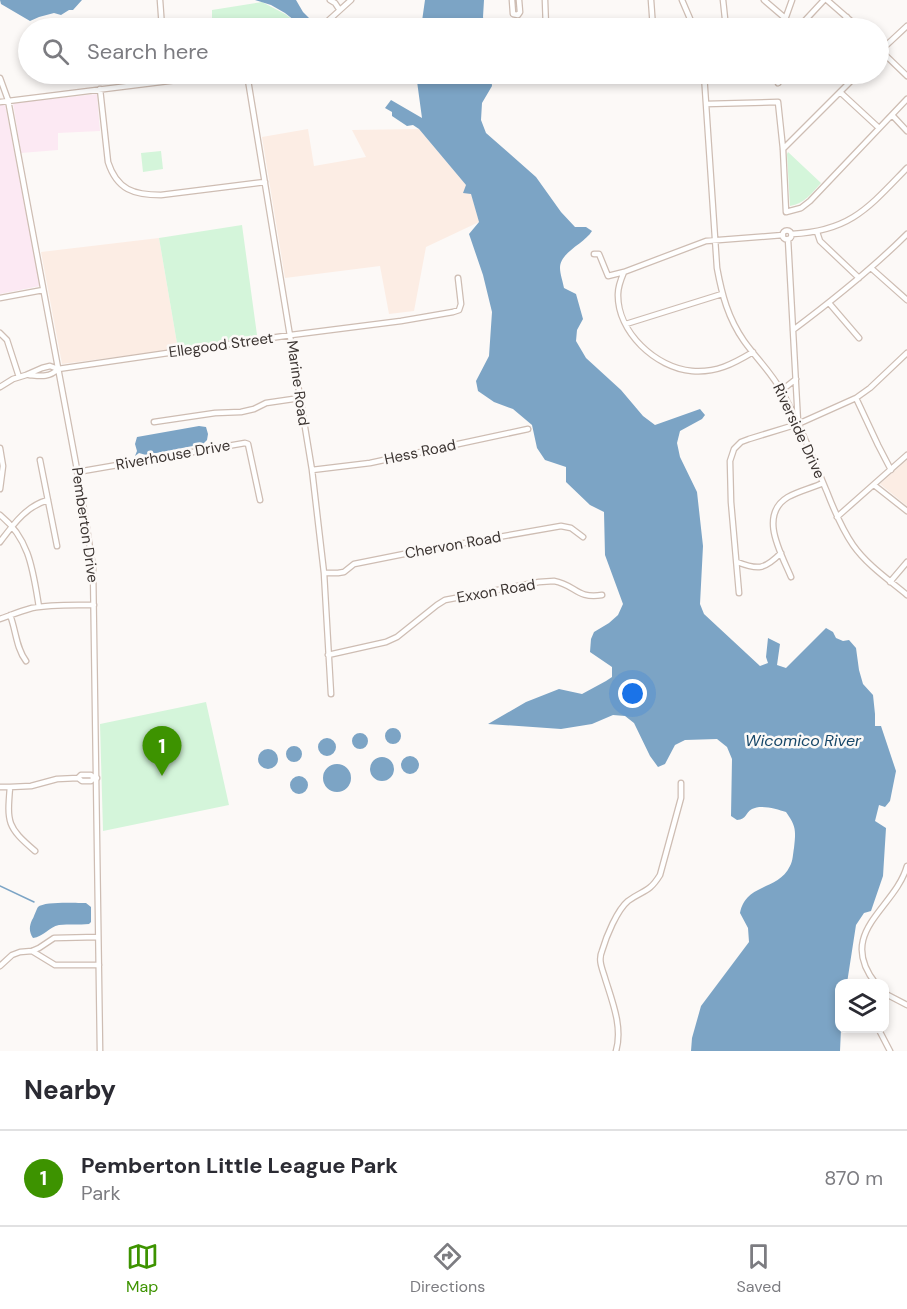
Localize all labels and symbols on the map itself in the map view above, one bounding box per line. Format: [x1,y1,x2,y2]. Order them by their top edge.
street label: Ellegood Street [167,328,275,362]
street label: Marine Road [282,339,314,427]
street label: Riverside Drive [768,380,830,482]
street label: Riverhouse Drive [114,435,232,475]
street label: Hess Road [382,435,458,469]
street label: Pemberton Drive [67,466,103,584]
street label: Chervon Road [403,527,503,563]
street label: Exxon Road [455,574,537,608]
your location [618,679,647,708]
pin: 1 [142,726,182,776]
water label: Wicomico River [745,730,862,751]

